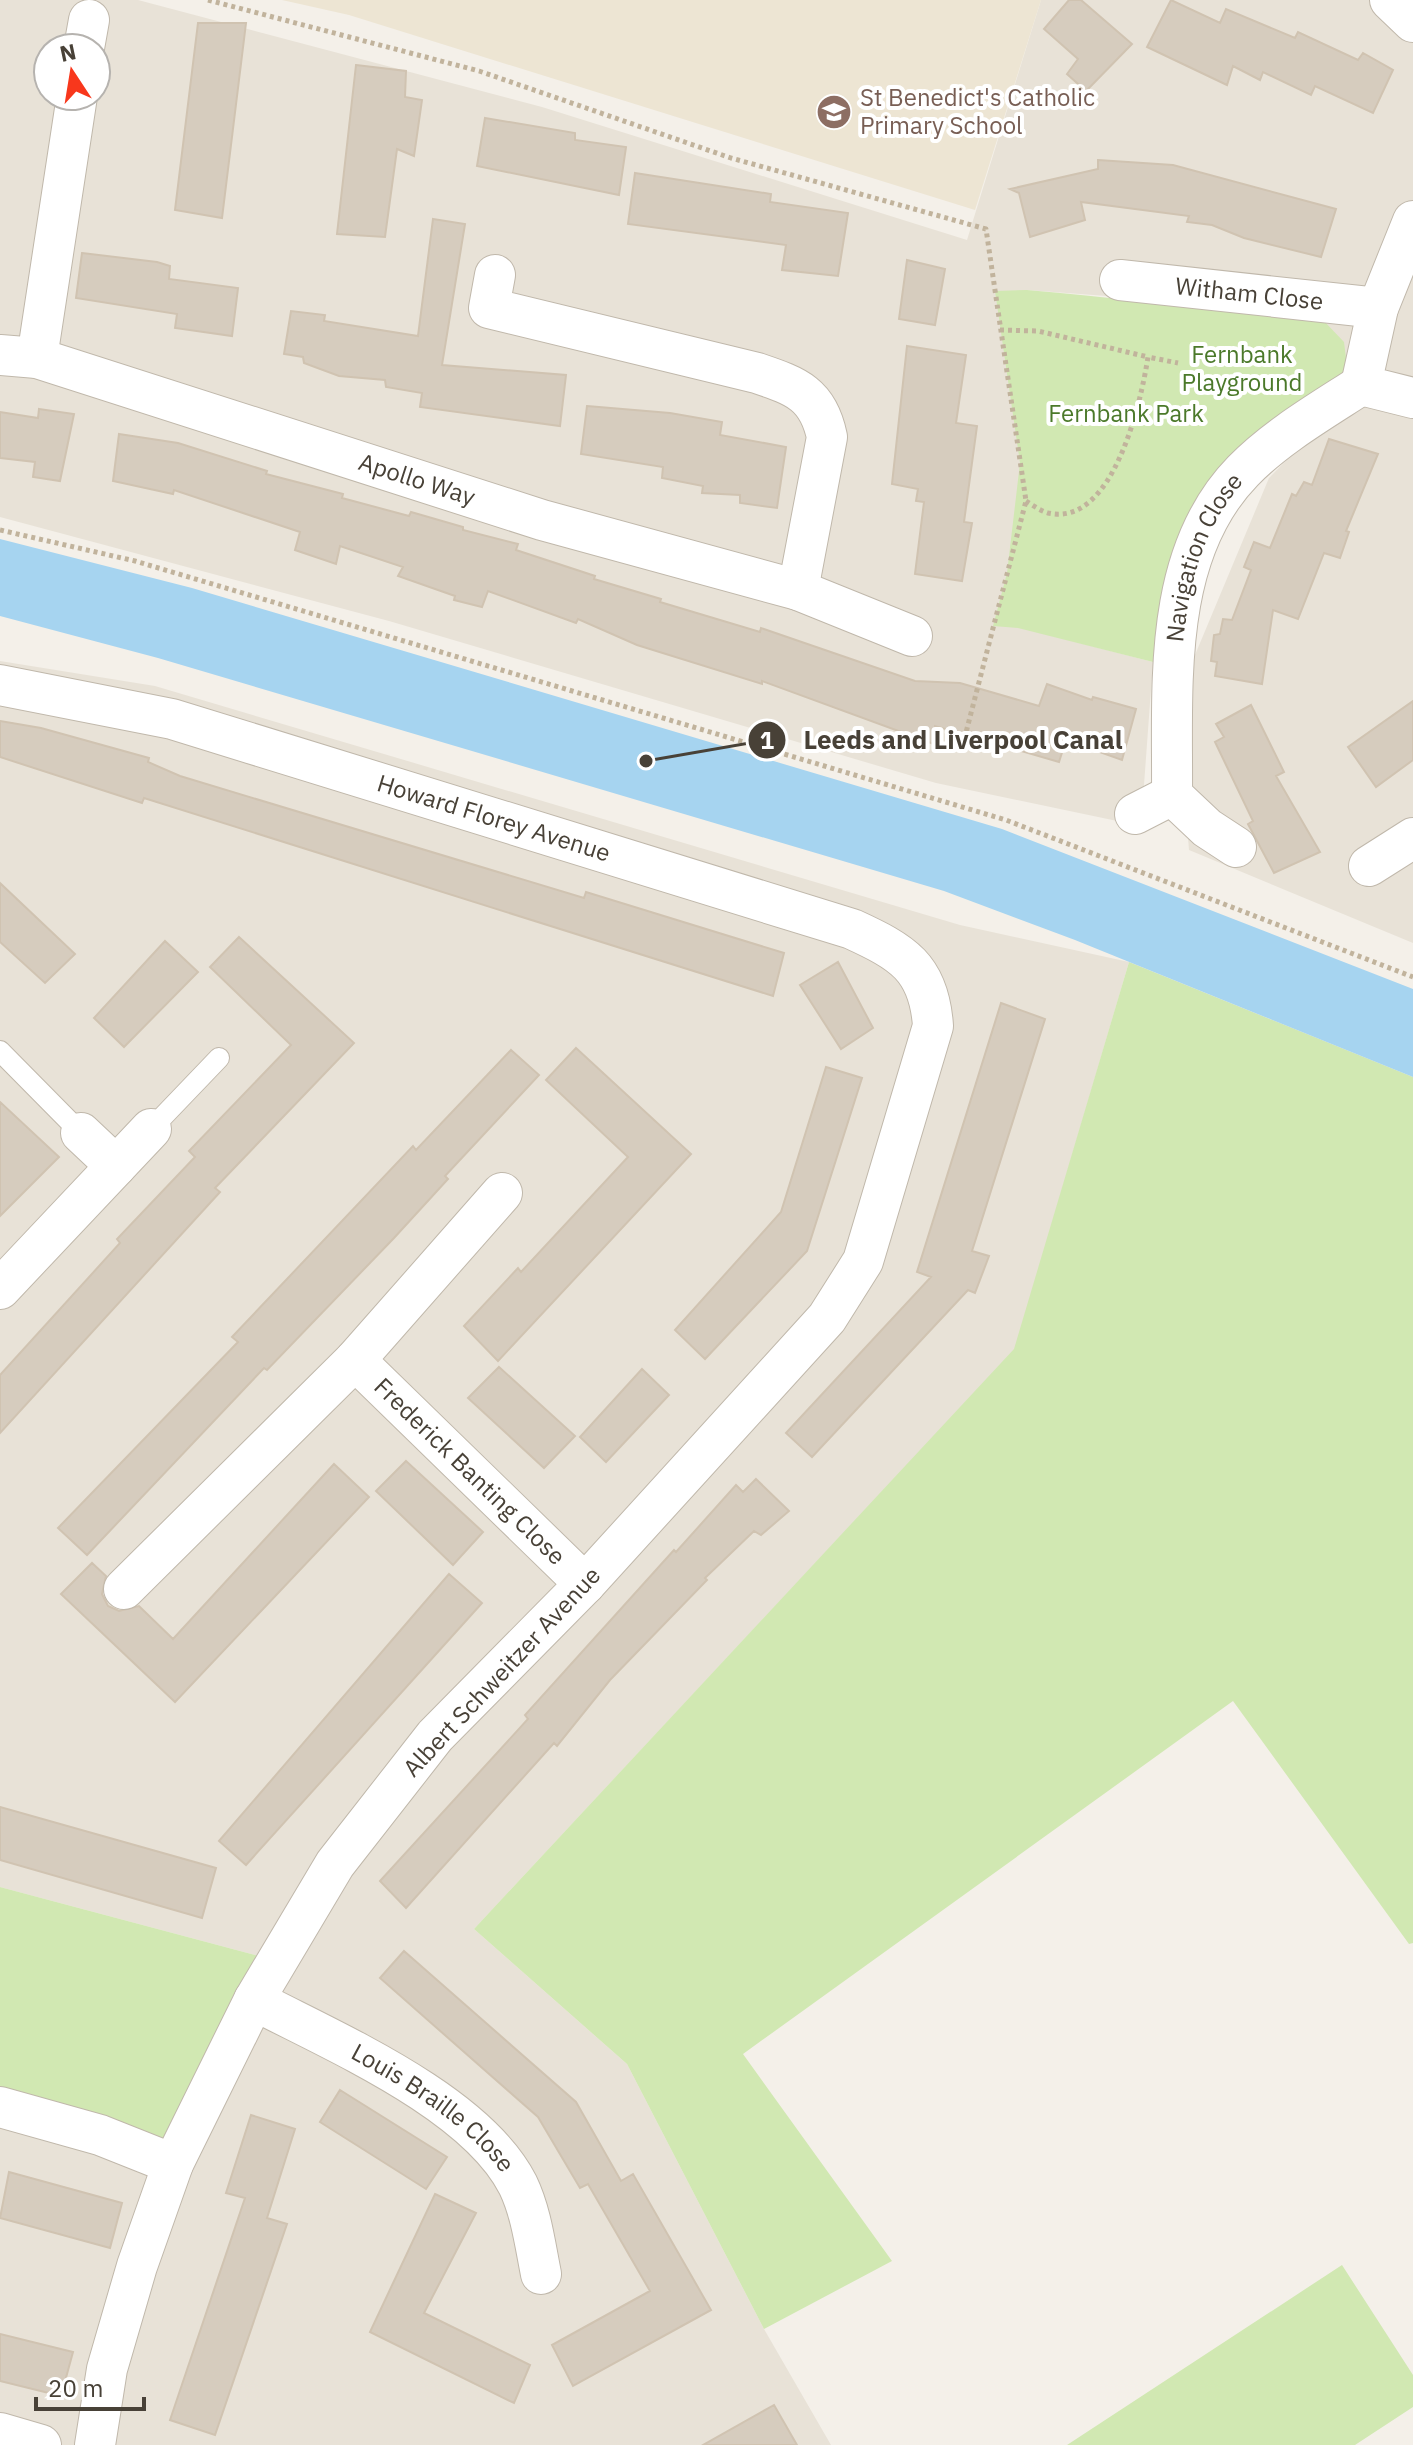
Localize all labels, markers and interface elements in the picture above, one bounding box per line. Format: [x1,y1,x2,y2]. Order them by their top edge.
north arrow [32,32,112,112]
text: N [57,36,79,68]
place label: St Benedict's Catholic Primary School [860,81,1095,141]
school or university icon: St Benedict's Catholic Primary School [815,93,853,131]
street label: Witham Close [1174,269,1325,317]
park label: Fernbank Playground [1181,338,1303,398]
park label: Fernbank Park [1048,397,1204,429]
street label: Apollo Way [355,445,479,513]
street label: Navigation Close [1158,466,1249,643]
callout: Leeds and Liverpool Canal [747,715,1138,765]
text: Leeds and Liverpool Canal [803,722,1123,756]
text: 1 [760,724,774,756]
street label: Howard Florey Avenue [373,766,615,868]
street label: Frederick Banting Close [368,1370,573,1572]
street label: Albert Schweitzer Avenue [395,1559,607,1783]
street label: Louis Braille Close [346,2036,522,2178]
scale bar [36,2361,144,2411]
text: 20 m [48,2372,103,2404]

